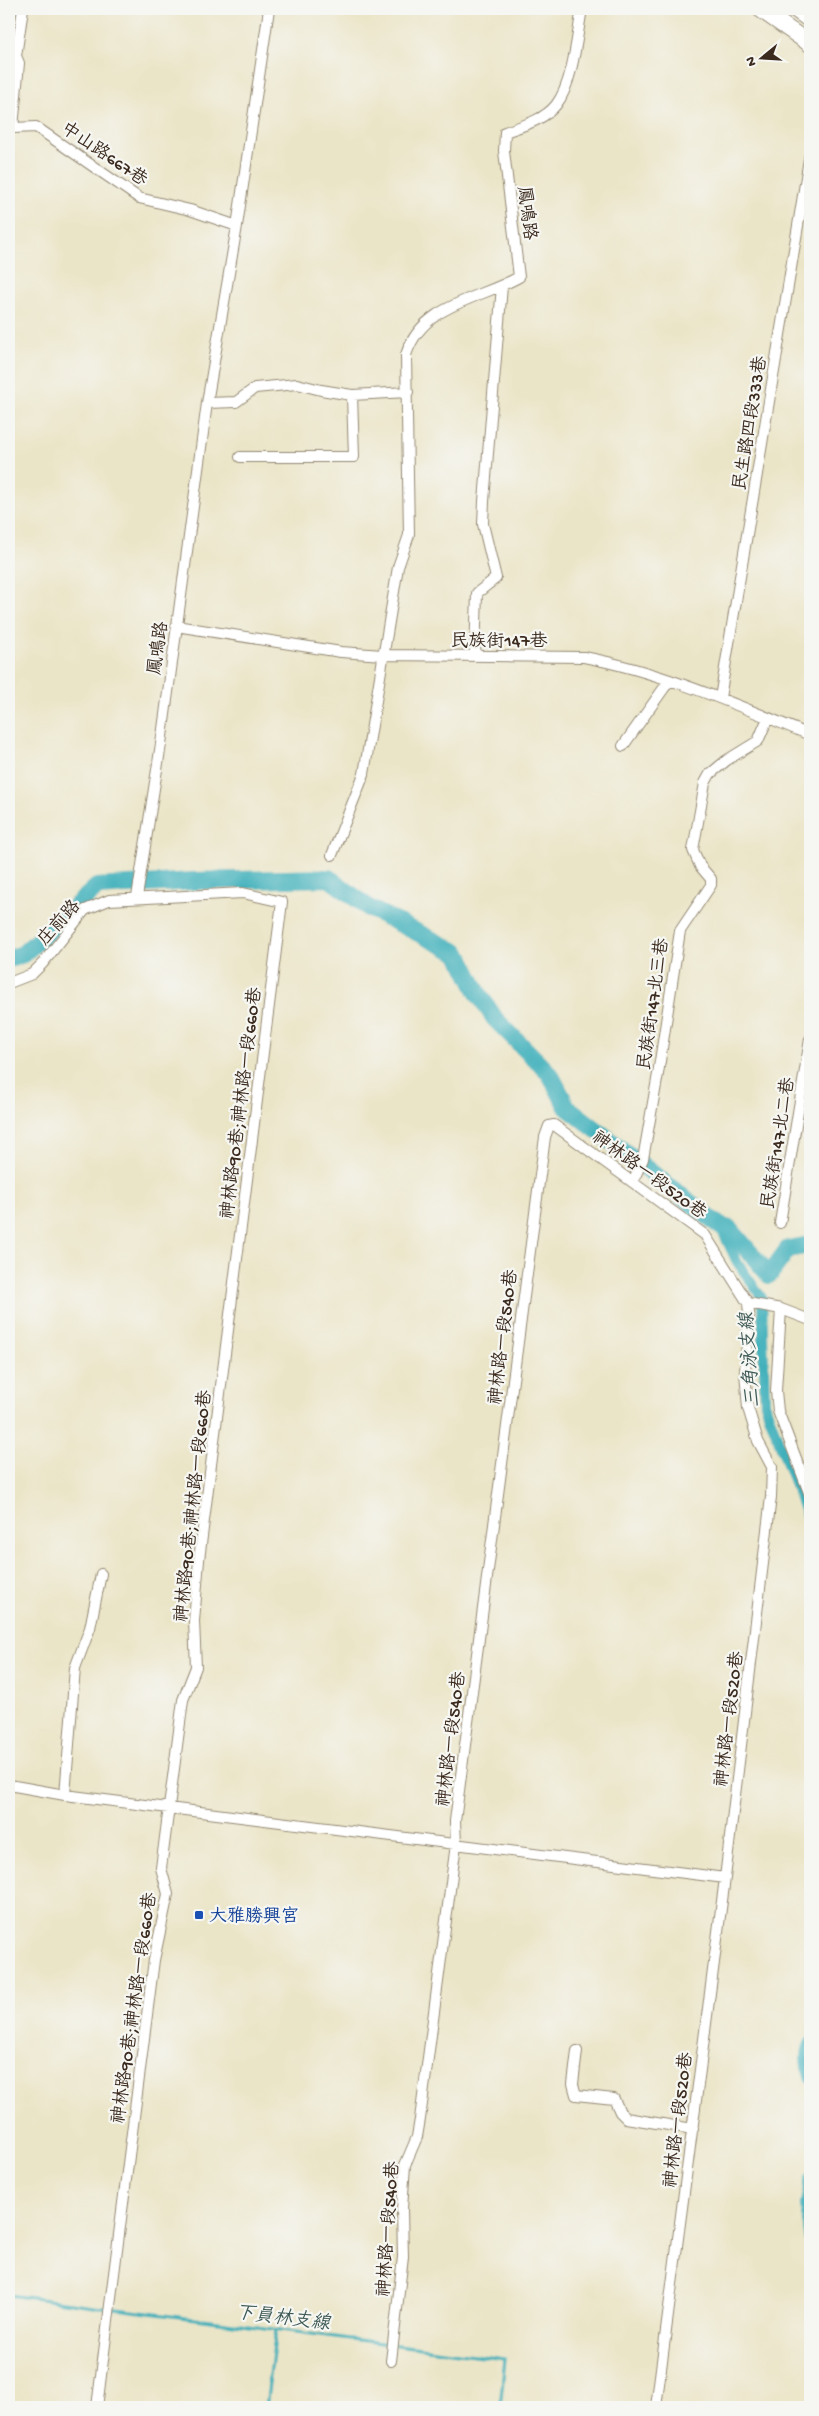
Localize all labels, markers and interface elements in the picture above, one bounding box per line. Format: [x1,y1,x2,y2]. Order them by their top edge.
north arrow [736,32,786,82]
text: N [743,54,762,68]
street label: 中山路667巷 [56,118,151,192]
street label: 鳳鳴路 [512,185,540,241]
street label: 民生路四段333巷 [729,354,772,492]
street label: 鳳鳴路 [144,620,174,677]
street label: 民族街147巷 [450,631,548,653]
street label: 庄前路 [33,896,86,951]
street label: 民族街147北三巷 [634,937,674,1072]
street label: 神林路90巷;神林路一段660巷 [217,986,267,1220]
street label: 民族街147北二巷 [758,1076,800,1211]
street label: 神林路一段520巷 [587,1127,711,1225]
street label: 神林路一段540巷 [485,1268,523,1406]
water label: 三角泳支線 [735,1311,766,1408]
street label: 神林路90巷;神林路一段660巷 [171,1389,217,1623]
street label: 神林路一段520巷 [711,1650,749,1788]
street label: 神林路一段540巷 [433,1670,471,1808]
street label: 神林路90巷;神林路一段660巷 [108,1891,162,2125]
place label: 大雅勝興宮 [209,1905,299,1928]
marker: 大雅勝興宮 [193,1909,205,1921]
street label: 神林路一段520巷 [660,2051,698,2189]
street label: 神林路一段540巷 [373,2160,405,2298]
water label: 下員林支線 [234,2301,332,2337]

